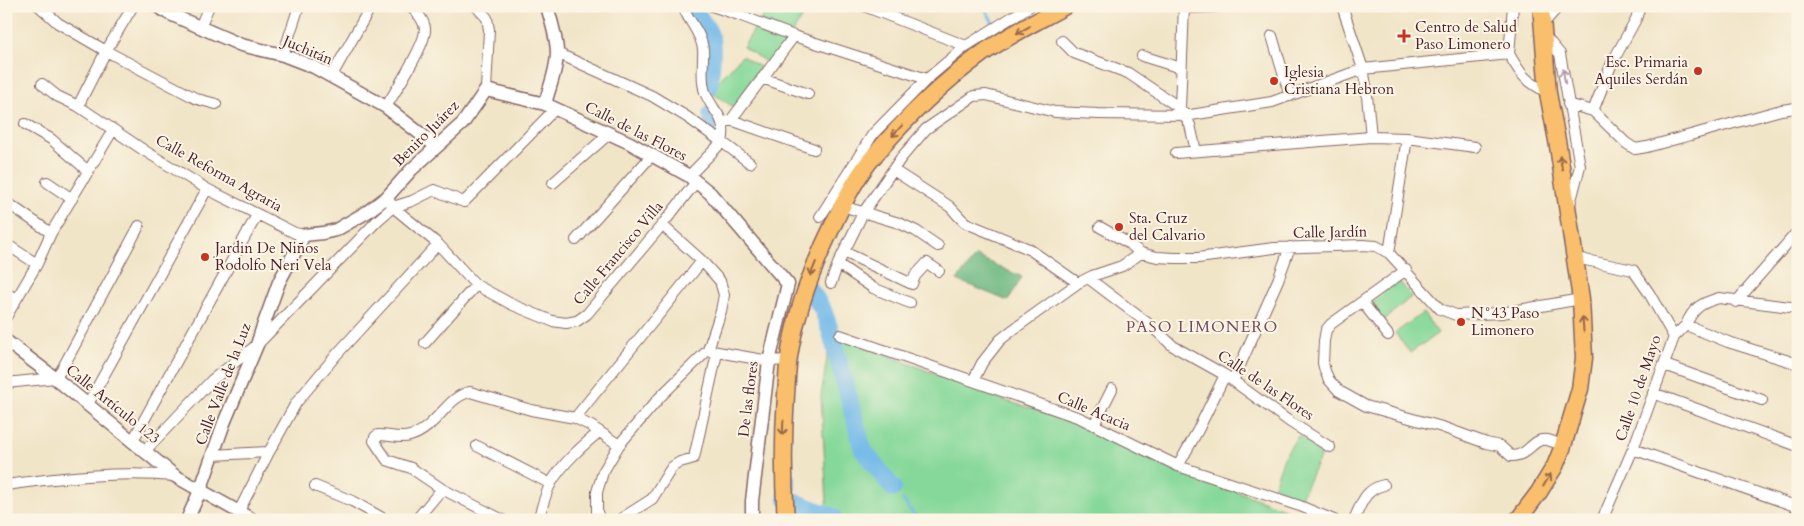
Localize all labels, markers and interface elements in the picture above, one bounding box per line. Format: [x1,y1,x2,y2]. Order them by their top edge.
place label: Centro de Salud Paso Limonero [1415,17,1517,54]
one-way arrow [1015,25,1030,35]
marker: Centro de Salud Paso Limonero [1397,29,1411,43]
street label: Juchitán [278,30,336,70]
place label: Esc. Primaria Aquiles Serdán [1594,52,1689,89]
place label: Iglesia Cristiana Hebron [1284,62,1395,99]
marker: Esc. Primaria Aquiles Serdán [1692,65,1704,77]
one-way arrow [1558,69,1568,85]
marker: Iglesia Cristiana Hebron [1268,75,1280,87]
street label: Benito Juárez [389,96,463,170]
street label: Calle de las Flores [581,97,691,165]
one-way arrow [891,125,902,138]
street label: Calle Reforma Agraria [152,130,286,216]
one-way arrow [1556,156,1566,172]
street label: Calle Francisco Villa [569,196,668,309]
place label: Sta. Cruz del Calvario [1129,208,1205,245]
marker: Sta. Cruz del Calvario [1113,221,1125,233]
street label: Calle Jardín [1293,221,1368,243]
place label: Jardin De Niños Rodolfo Neri Vela [213,238,332,275]
marker: Jardin De Niños Rodolfo Neri Vela [199,251,211,263]
one-way arrow [808,261,817,276]
place label: N°43 Paso Limonero [1471,303,1539,340]
district label: PASO LIMONERO [1126,316,1278,338]
marker: N°43 Paso Limonero [1455,316,1467,328]
one-way arrow [1579,316,1588,332]
street label: Calle Valle de la Luz [190,320,256,448]
street label: Calle 10 de Mayo [1610,332,1666,444]
street label: Calle de las Flores [1214,345,1318,425]
street label: Calle Artículo 123 [62,360,164,448]
street label: De las flores [733,360,763,438]
street label: Calle Acacia [1054,387,1134,436]
one-way arrow [779,419,788,435]
one-way arrow [1542,473,1552,487]

